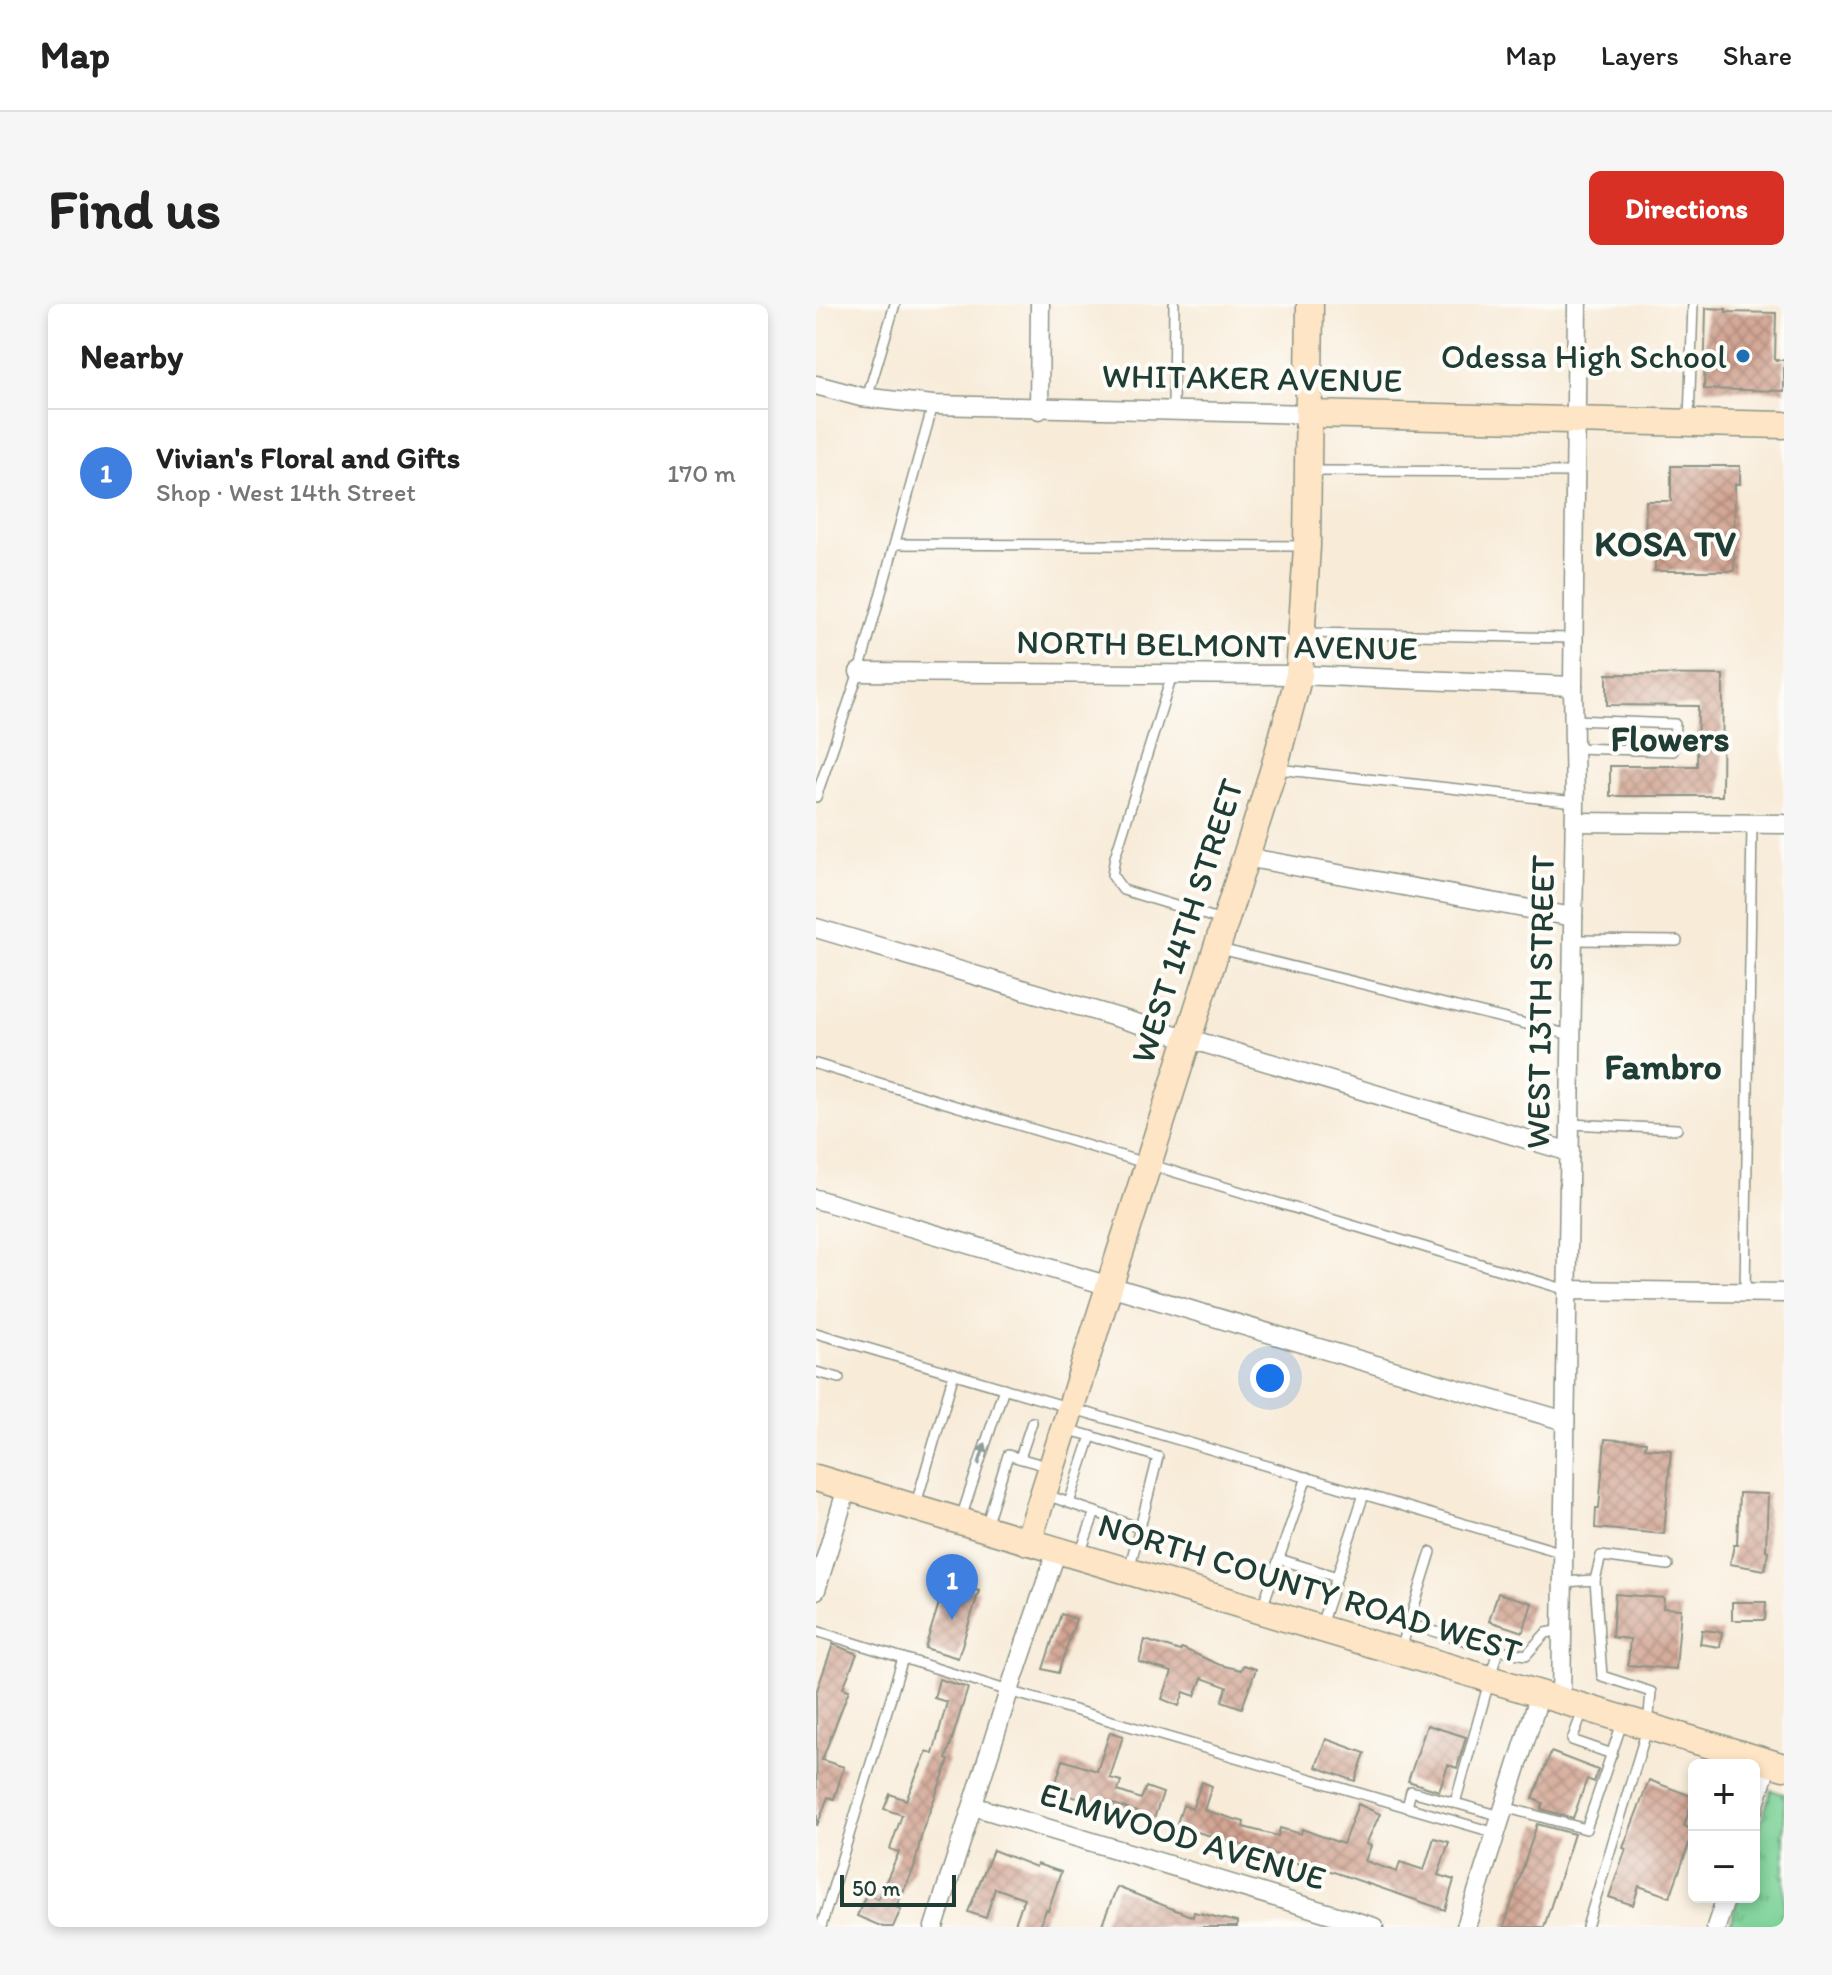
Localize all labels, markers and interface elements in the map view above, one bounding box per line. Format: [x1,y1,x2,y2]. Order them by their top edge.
text: Map [40,32,110,78]
text: Map [1505,38,1557,72]
text: Layers [1601,38,1679,72]
text: Share [1723,38,1792,72]
button: Directions [1589,171,1784,245]
text: Find us [48,175,221,242]
text: Nearby [80,336,183,377]
place label: Odessa High School [1441,336,1727,377]
marker: Odessa High School [1734,347,1752,365]
street label: WHITAKER AVENUE [1101,355,1403,401]
text: Vivian's Floral and Gifts [156,439,460,476]
text: 1 [100,457,112,489]
text: 170 m [667,457,736,489]
text: Shop · West 14th Street [156,476,416,508]
district label: KOSA TV [1594,522,1736,565]
street label: NORTH BELMONT AVENUE [1016,621,1418,669]
district label: Flowers [1610,717,1730,760]
street label: WEST 14TH STREET [1122,774,1252,1068]
street label: WEST 13TH STREET [1517,854,1563,1150]
district label: Fambro [1604,1045,1722,1088]
your location [1250,1358,1290,1398]
one-way arrow [977,1442,989,1466]
street label: NORTH COUNTY ROAD WEST [1093,1504,1527,1672]
pin: 1 [926,1554,978,1620]
map controls [1688,1759,1760,1903]
button: + [1688,1759,1760,1831]
street label: ELMWOOD AVENUE [1035,1773,1331,1899]
button: − [1688,1831,1760,1903]
scale bar [840,1871,956,1907]
text: 50 m [852,1875,901,1902]

